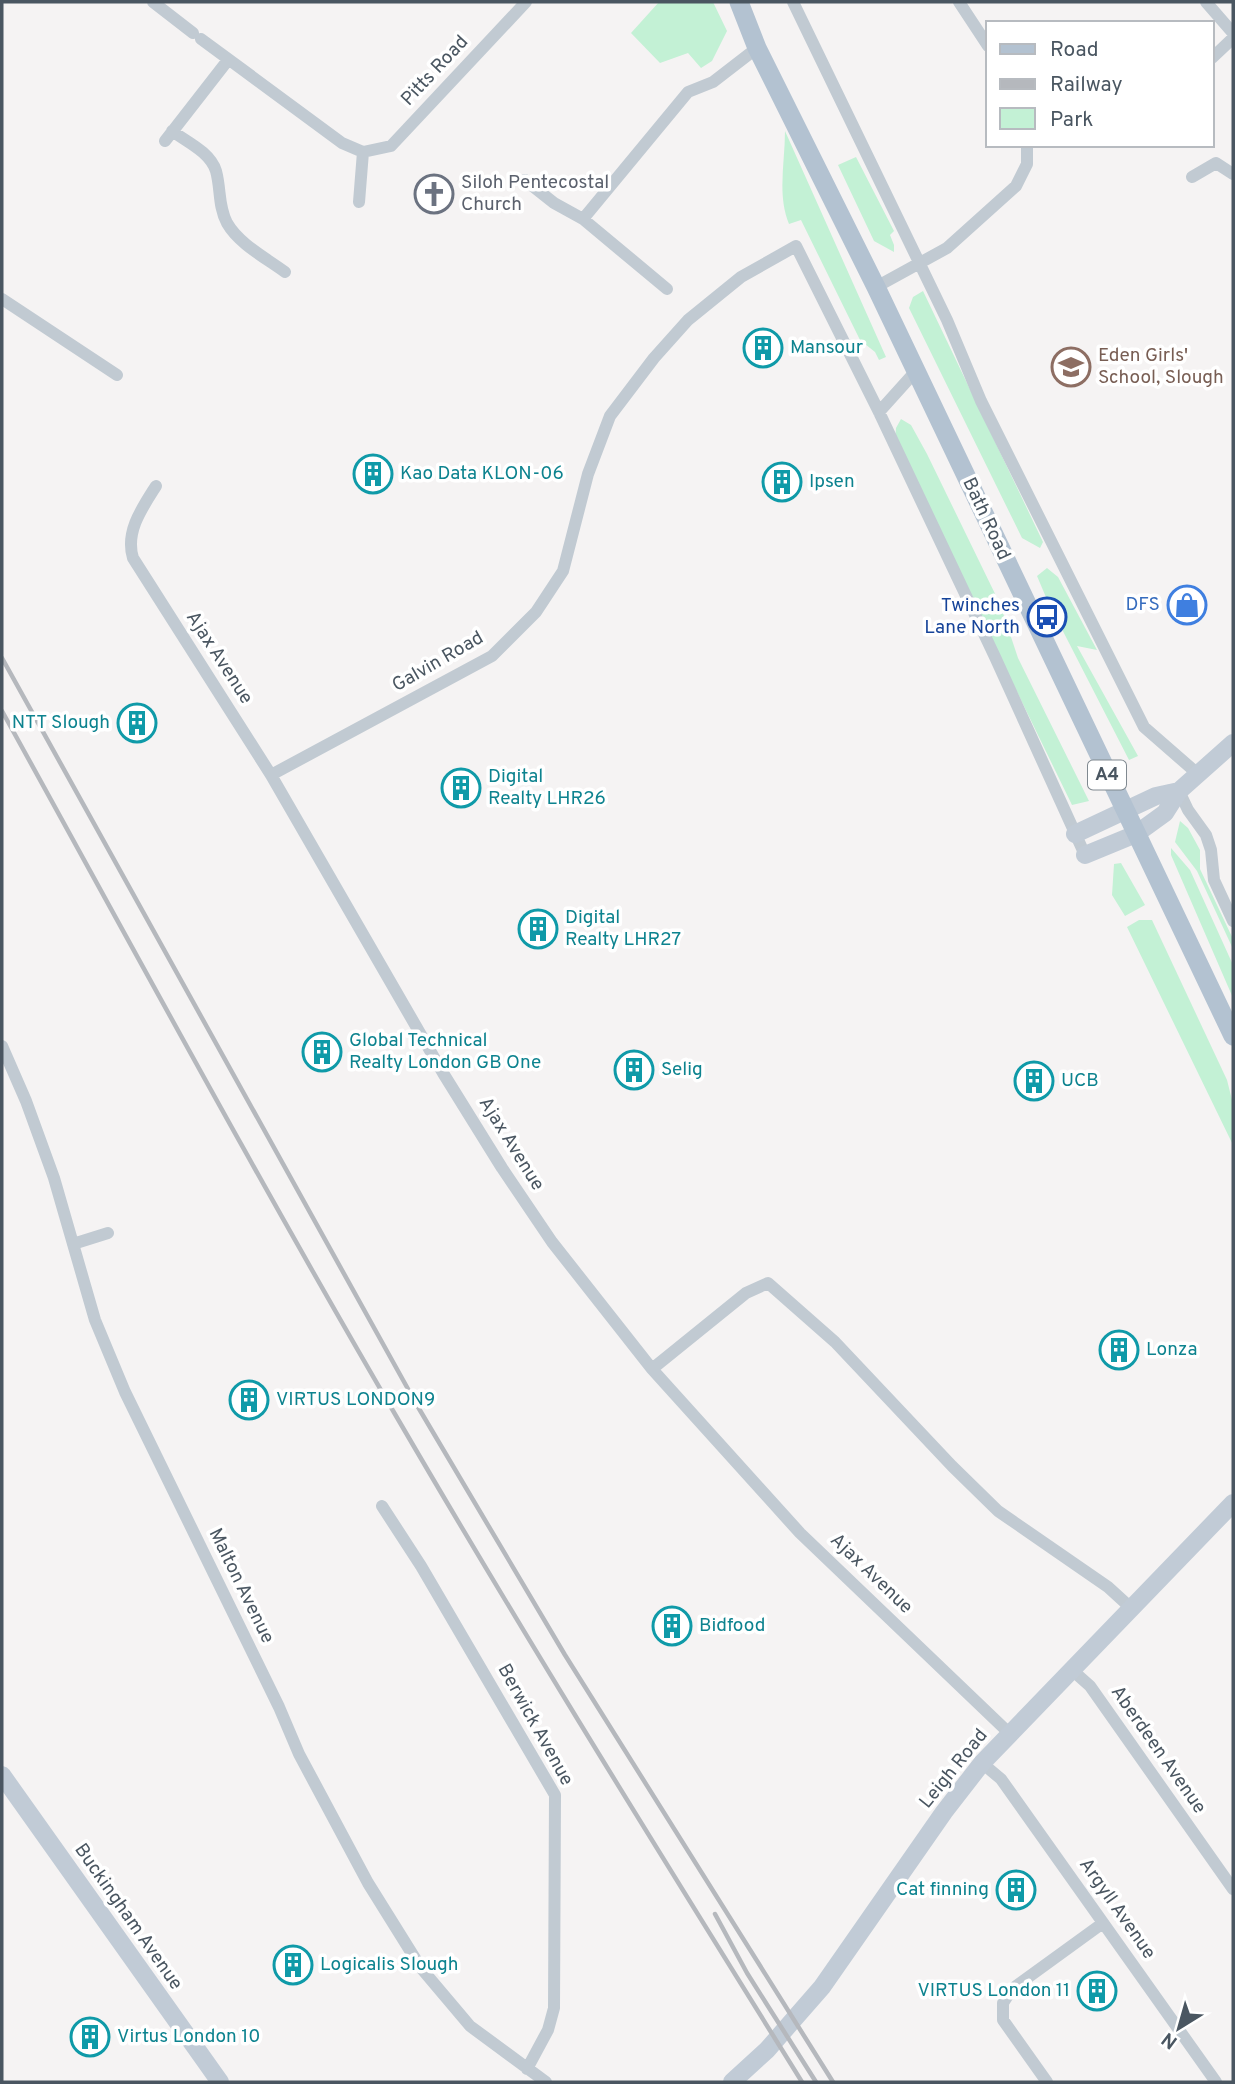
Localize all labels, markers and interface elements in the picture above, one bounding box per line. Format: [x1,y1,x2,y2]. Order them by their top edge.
legend [986,21,1214,147]
street label: Pitts Road [396,31,474,111]
text: Road [1050,37,1099,64]
text: Railway [1050,72,1123,99]
text: Park [1050,107,1093,134]
place label: Siloh Pentecostal Church [461,171,609,217]
church icon: Siloh Pentecostal Church [413,173,455,215]
building icon: Mansour [742,327,784,369]
place label: Mansour [790,336,864,360]
place label: Eden Girls' School, Slough [1098,344,1224,390]
school or university icon: Eden Girls' School, Slough [1050,346,1092,388]
building icon: Kao Data KLON-06 [352,453,394,495]
building icon: Ipsen [761,461,803,503]
place label: Kao Data KLON-06 [400,462,564,486]
place label: Ipsen [809,470,855,494]
street label: Bath Road [956,474,1016,564]
shop icon: DFS [1166,584,1208,626]
place label: DFS [1125,593,1160,617]
place label: Twinches Lane North [924,594,1020,640]
bus stop icon: Twinches Lane North [1026,596,1068,638]
street label: Ajax Avenue [180,607,258,709]
street label: Galvin Road [388,626,488,698]
building icon: NTT Slough [116,702,158,744]
place label: NTT Slough [12,711,110,735]
road number: A4 [1088,760,1126,790]
place label: Digital Realty LHR26 [488,765,606,811]
building icon: Digital Realty LHR26 [440,767,482,809]
place label: Digital Realty LHR27 [565,906,681,952]
building icon: Digital Realty LHR27 [517,908,559,950]
place label: Global Technical Realty London GB One [349,1029,541,1075]
building icon: Global Technical Realty London GB One [301,1031,343,1073]
building icon: Selig [613,1049,655,1091]
place label: Selig [661,1058,703,1082]
building icon: UCB [1013,1060,1055,1102]
place label: UCB [1061,1069,1099,1093]
street label: Ajax Avenue [473,1093,549,1195]
building icon: Lonza [1098,1329,1140,1371]
place label: Lonza [1146,1338,1197,1362]
building icon: VIRTUS LONDON9 [228,1379,270,1421]
place label: VIRTUS LONDON9 [276,1388,435,1412]
street label: Malton Avenue [203,1525,279,1647]
street label: Ajax Avenue [825,1529,917,1619]
building icon: Bidfood [651,1605,693,1647]
place label: Bidfood [699,1614,765,1638]
street label: Berwick Avenue [492,1660,578,1790]
street label: Aberdeen Avenue [1105,1681,1211,1819]
street label: Leigh Road [915,1724,993,1814]
street label: Buckingham Avenue [68,1839,188,1995]
street label: Argyll Avenue [1073,1854,1161,1964]
building icon: Cat finning [995,1869,1037,1911]
place label: Cat finning [896,1878,989,1902]
building icon: Logicalis Slough [272,1944,314,1986]
place label: Logicalis Slough [320,1953,459,1977]
building icon: VIRTUS London 11 [1076,1970,1118,2012]
place label: VIRTUS London 11 [917,1979,1070,2003]
north arrow [1144,1993,1214,2063]
building icon: Virtus London 10 [69,2016,111,2058]
place label: Virtus London 10 [117,2025,260,2049]
text: N [1157,2026,1183,2054]

